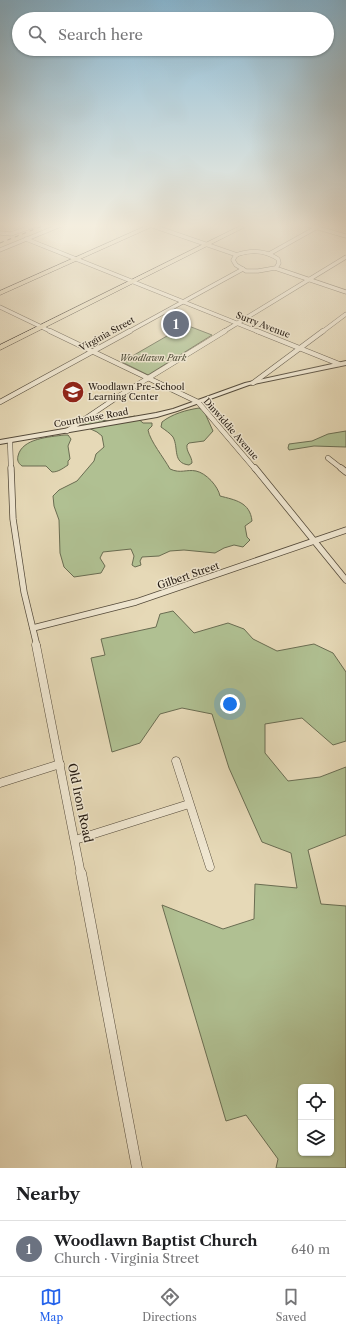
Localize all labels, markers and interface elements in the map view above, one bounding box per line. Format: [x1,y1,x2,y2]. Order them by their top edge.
search box [12,12,334,56]
icon: search [26,23,48,45]
text: Search here [58,25,143,44]
pin: 1 [163,309,189,339]
street label: Surry Avenue [234,309,292,340]
street label: Virginia Street [76,313,137,354]
park label: Woodlawn Park [120,352,187,363]
school or university icon: Woodlawn Pre-School Learning Center [60,379,86,405]
place label: Woodlawn Pre-School Learning Center [87,381,185,402]
street label: Dinwiddie Avenue [202,395,261,462]
street label: Courthouse Road [53,405,129,429]
street label: Gilbert Street [156,559,221,592]
your location [220,694,240,714]
street label: Old Iron Road [65,762,96,845]
map controls [298,1084,334,1156]
button: locate [298,1084,334,1120]
button: layers [298,1120,334,1156]
text: Nearby [16,1184,80,1204]
text: Woodlawn Baptist Church [54,1231,257,1250]
text: 1 [26,1241,32,1257]
text: 640 m [291,1241,330,1257]
text: Church · Virginia Street [54,1250,199,1266]
tab: Map [40,1286,63,1324]
tab: Directions [142,1286,197,1324]
tab: Saved [276,1286,306,1324]

